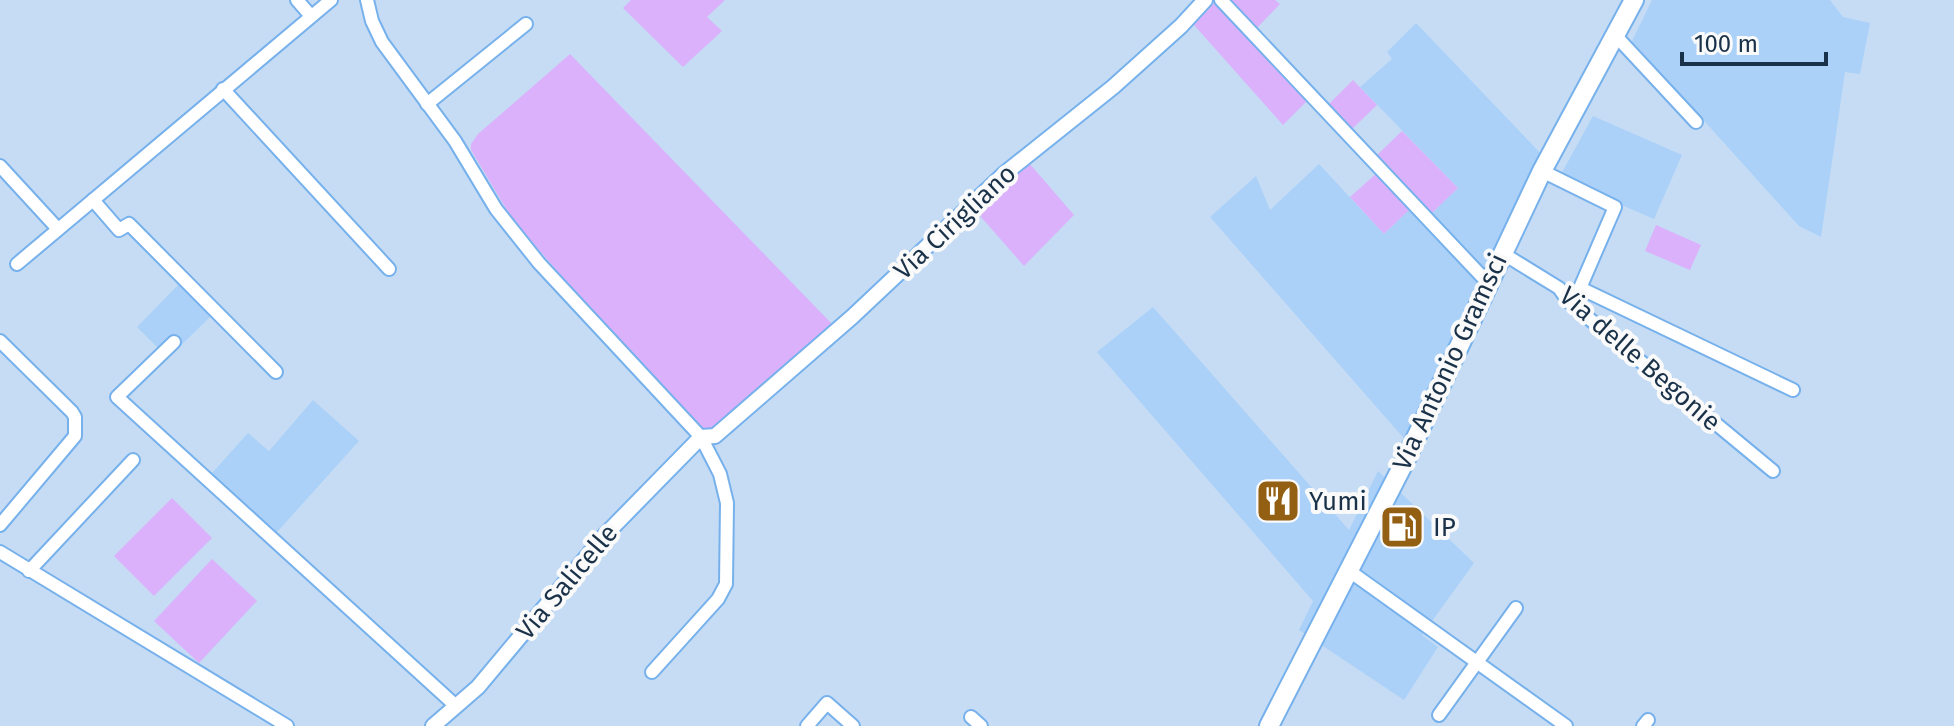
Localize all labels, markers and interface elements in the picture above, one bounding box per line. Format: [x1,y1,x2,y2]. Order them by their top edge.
scale bar [1682,16,1826,66]
text: 100 m [1694,30,1758,58]
street label: Via Cirigliano [888,158,1022,286]
street label: Via Antonio Gramsci [1386,249,1514,475]
street label: Via delle Begonie [1553,280,1727,438]
restaurant icon: Yumi [1254,477,1302,525]
place label: Yumi [1309,486,1367,517]
fuel station icon: IP [1378,503,1426,551]
place label: IP [1433,512,1456,543]
street label: Via Salicelle [510,518,624,646]

